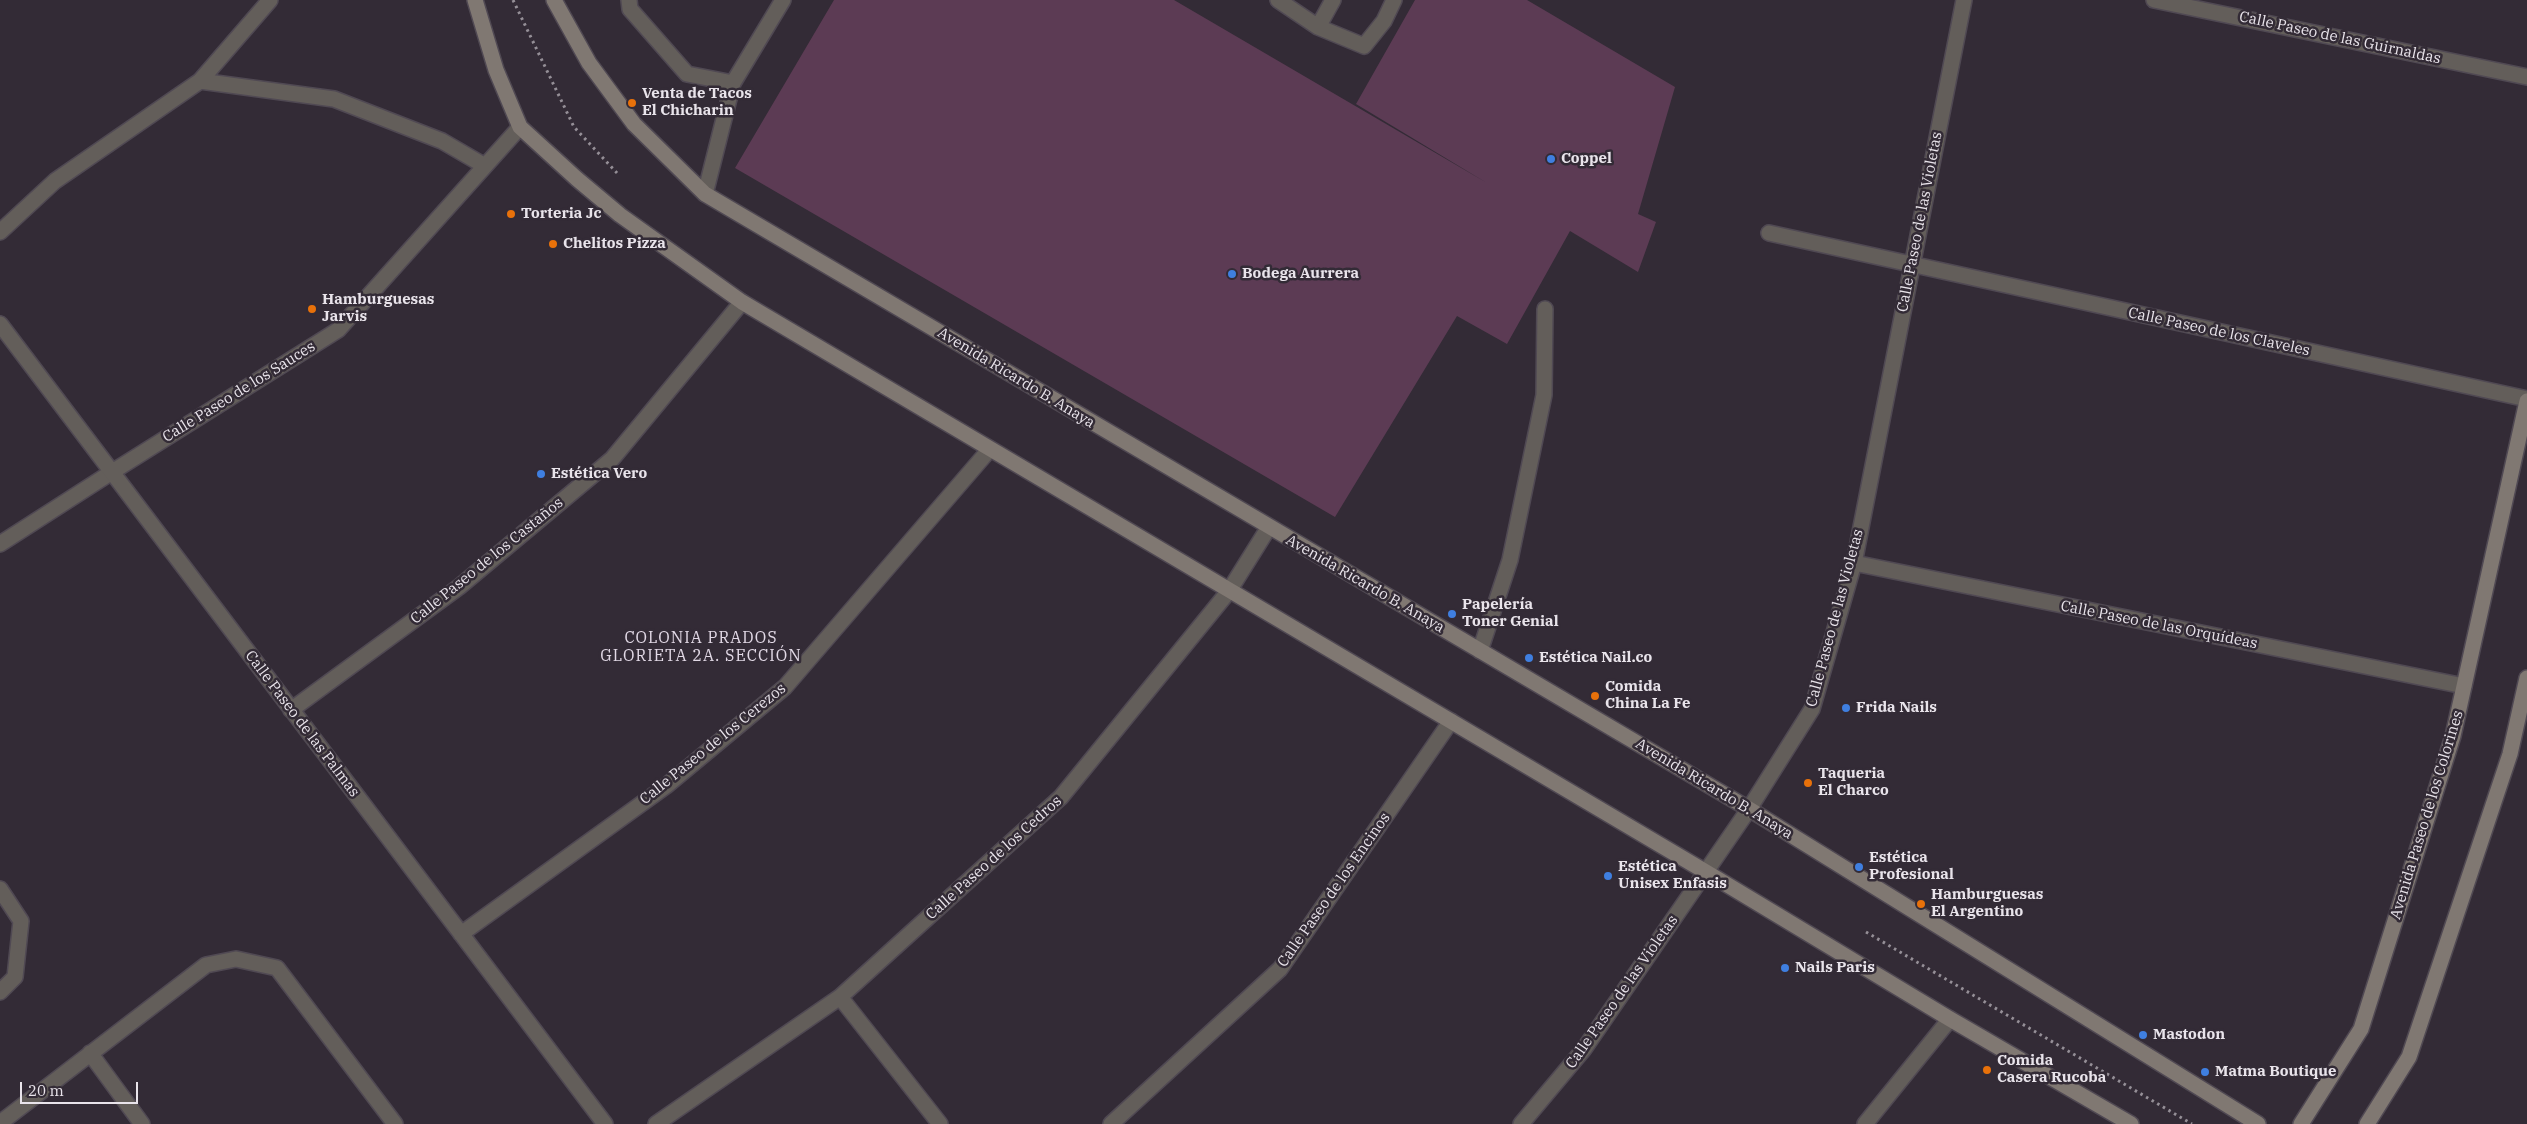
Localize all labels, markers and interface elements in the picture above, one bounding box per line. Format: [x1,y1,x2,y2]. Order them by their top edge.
street label: Calle Paseo de las Guirnaldas [2238,8,2442,68]
place label: Venta de Tacos El Chicharin [642,85,752,120]
marker: Venta de Tacos El Chicharin [626,97,638,109]
street label: Calle Paseo de las Violetas [1894,130,1946,314]
place label: Coppel [1561,150,1612,168]
marker: Coppel [1545,153,1557,165]
place label: Torteria Jc [521,205,601,223]
marker: Torteria Jc [505,208,517,220]
place label: Chelitos Pizza [563,235,666,253]
marker: Chelitos Pizza [547,238,559,250]
place label: Bodega Aurrera [1242,265,1359,283]
marker: Bodega Aurrera [1226,268,1238,280]
place label: Hamburguesas Jarvis [322,291,434,326]
marker: Hamburguesas Jarvis [306,303,318,315]
street label: Calle Paseo de los Claveles [2126,304,2312,360]
street label: Avenida Ricardo B. Anaya [934,324,1098,432]
street label: Calle Paseo de los Sauces [159,338,319,446]
place label: Estética Vero [551,465,647,483]
marker: Estética Vero [535,468,547,480]
street label: Calle Paseo de los Castaños [407,494,567,628]
street label: Calle Paseo de las Violetas [1803,527,1867,709]
street label: Avenida Ricardo B. Anaya [1282,531,1448,637]
place label: Papelería Toner Genial [1462,596,1559,631]
street label: Calle Paseo de las Orquídeas [2059,597,2259,653]
marker: Papelería Toner Genial [1446,608,1458,620]
district label: COLONIA PRADOS GLORIETA 2A. SECCIÓN [598,628,804,666]
street label: Calle Paseo de las Palmas [241,647,363,801]
place label: Estética Nail.co [1539,649,1652,667]
marker: Estética Nail.co [1523,652,1535,664]
place label: Comida China La Fe [1605,678,1691,713]
street label: Calle Paseo de los Cerezos [636,679,790,809]
marker: Comida China La Fe [1589,690,1601,702]
place label: Frida Nails [1856,699,1937,717]
marker: Frida Nails [1840,702,1852,714]
street label: Avenida Paseo de los Colorines [2387,708,2467,922]
street label: Avenida Ricardo B. Anaya [1632,735,1796,843]
place label: Taqueria El Charco [1818,765,1889,800]
marker: Taqueria El Charco [1802,777,1814,789]
street label: Calle Paseo de los Cedros [922,792,1066,924]
street label: Calle Paseo de los Encinos [1274,809,1394,971]
place label: Estética Profesional [1869,849,1954,884]
place label: Estética Unisex Enfasis [1618,858,1727,893]
marker: Estética Profesional [1853,861,1865,873]
marker: Estética Unisex Enfasis [1602,870,1614,882]
place label: Hamburguesas El Argentino [1931,886,2043,921]
marker: Hamburguesas El Argentino [1915,898,1927,910]
street label: Calle Paseo de las Violetas [1562,912,1682,1072]
place label: Nails Paris [1795,959,1875,977]
marker: Nails Paris [1779,962,1791,974]
place label: Mastodon [2153,1026,2225,1044]
marker: Mastodon [2137,1029,2149,1041]
place label: Comida Casera Rucoba [1997,1052,2106,1087]
place label: Matma Boutique [2215,1063,2337,1081]
marker: Comida Casera Rucoba [1981,1064,1993,1076]
marker: Matma Boutique [2199,1066,2211,1078]
scale bar [22,1072,140,1104]
text: 20 m [28,1081,64,1100]

